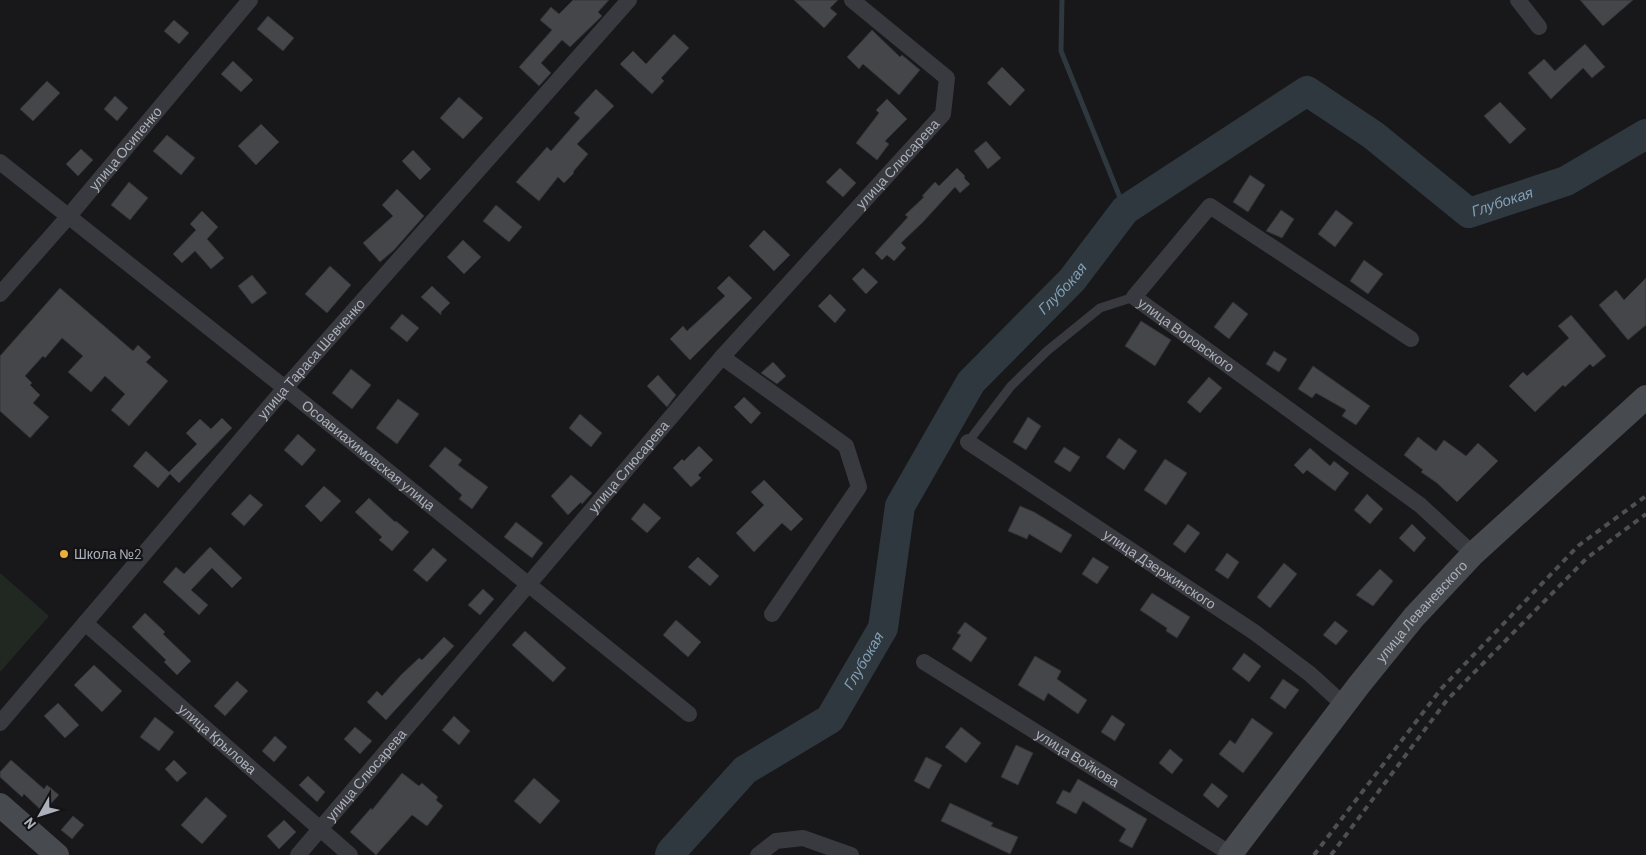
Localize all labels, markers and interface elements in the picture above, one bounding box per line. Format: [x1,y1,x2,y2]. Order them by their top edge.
street label: улица Осипенко [85,103,165,194]
street label: улица Слюсарева [852,115,943,212]
water label: Глубокая [1469,183,1535,220]
water label: Глубокая [1034,259,1090,317]
street label: улица Воровского [1135,294,1238,375]
street label: улица Тараса Шевченко [253,295,368,422]
street label: Осоавиахимовская улица [299,396,439,514]
street label: улица Слюсарева [584,417,672,516]
street label: улица Дзержинского [1100,525,1220,613]
place label: Школа №2 [74,545,142,562]
marker: Школа №2 [58,548,70,560]
street label: улица Леваневского [1372,557,1471,665]
water label: Глубокая [839,628,887,693]
street label: улица Крылова [175,700,261,778]
street label: улица Слюсарева [322,725,410,824]
street label: улица Войкова [1033,725,1123,790]
north arrow [15,790,65,840]
text: N [20,815,39,832]

